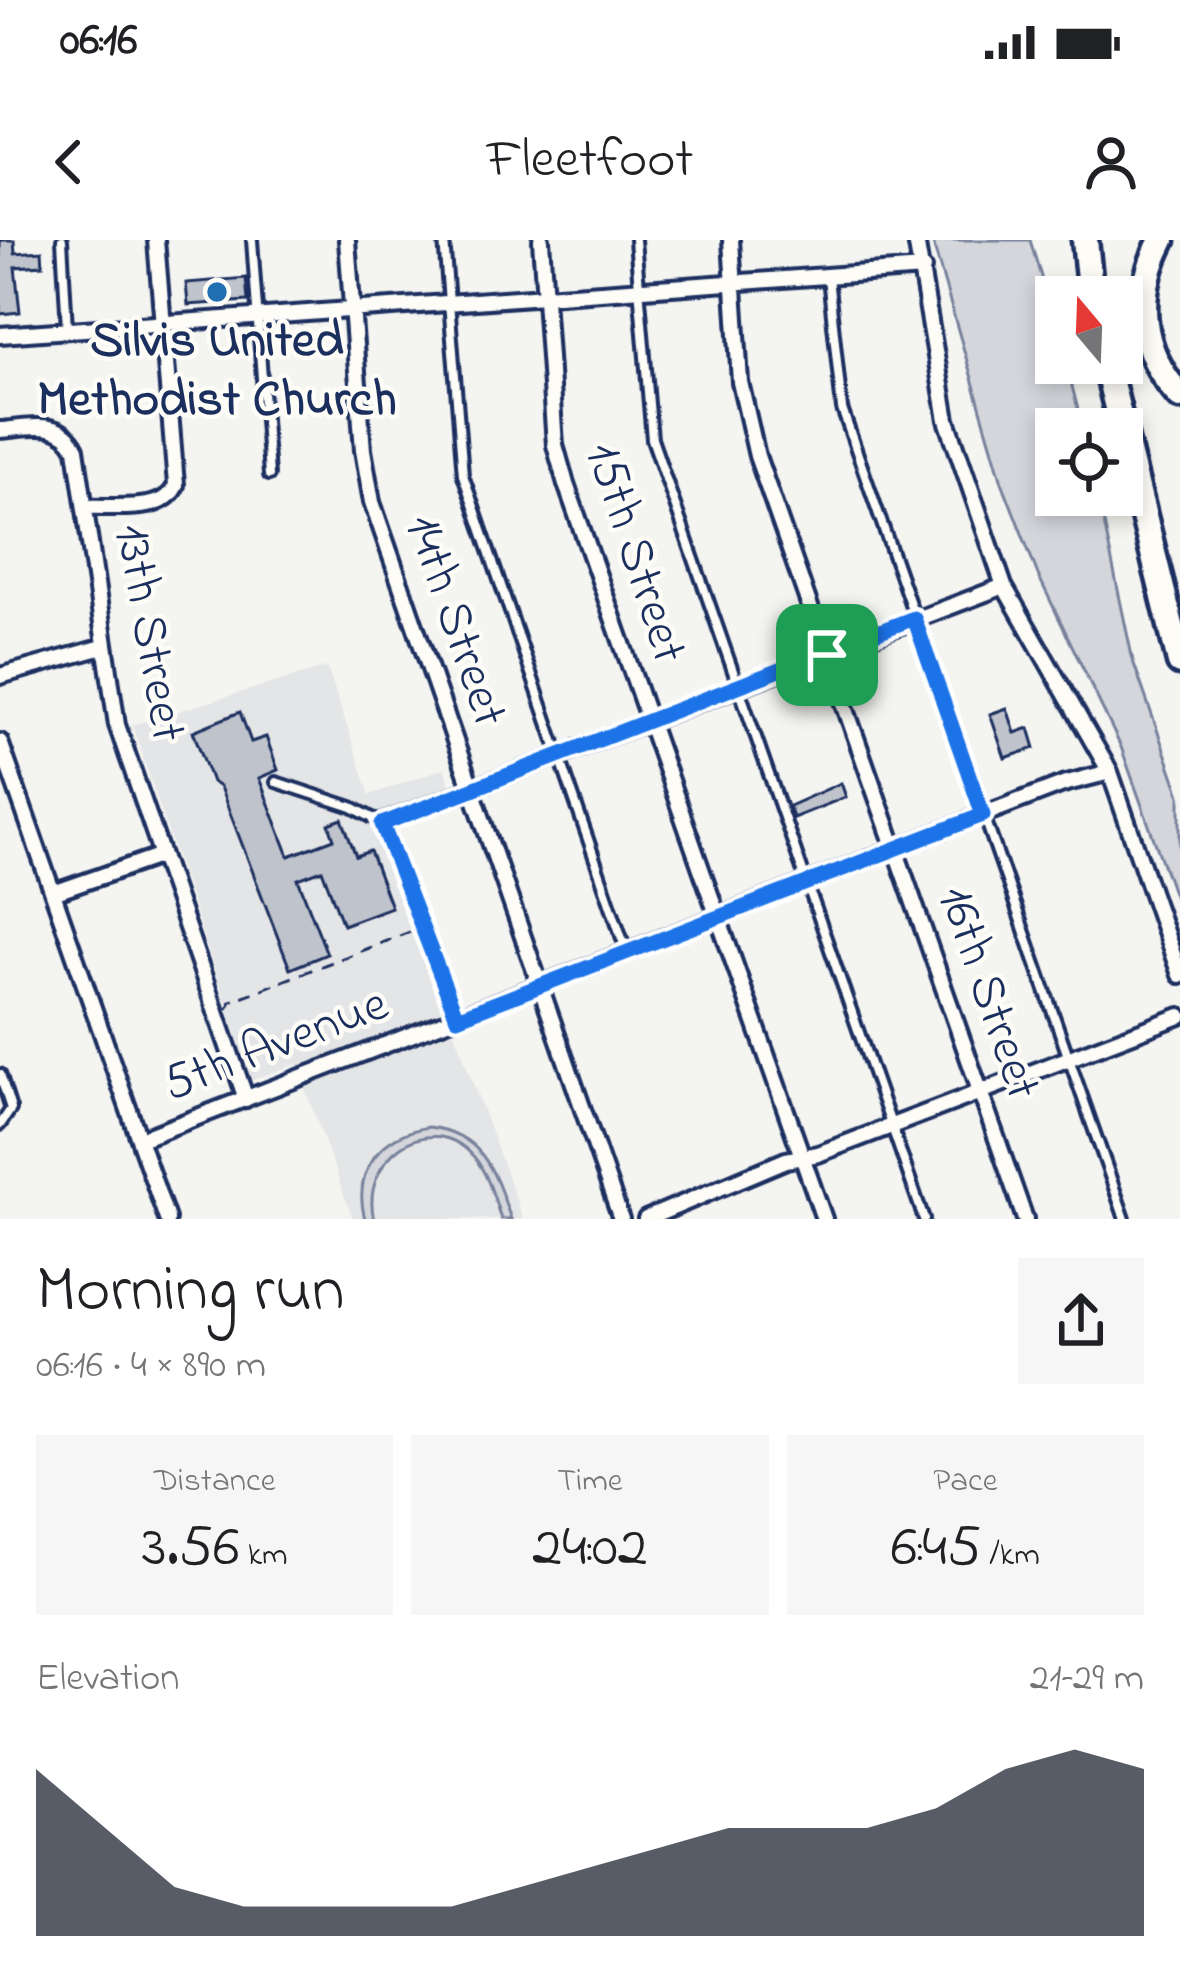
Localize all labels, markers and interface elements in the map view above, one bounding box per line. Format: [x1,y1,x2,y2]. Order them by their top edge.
text: 06:16 [60,9,137,75]
text: Fleetfoot [487,123,693,201]
icon: back [36,129,102,195]
icon: person [1078,129,1144,195]
north arrow [1035,276,1143,384]
map controls [1035,276,1143,516]
marker: Silvis United Methodist Church [204,279,230,305]
place label: Silvis United Methodist Church [37,305,397,439]
button: locate [1035,408,1143,516]
street label: 15th Street [563,433,705,673]
street label: 14th Street [383,505,525,737]
street label: 13th Street [92,518,204,748]
pin [776,604,878,706]
icon: arrive [794,622,860,688]
street label: 16th Street [916,876,1058,1110]
street label: 5th Avenue [153,969,400,1123]
text: Morning run [36,1245,345,1341]
button: share [1018,1258,1144,1384]
text: 06:16 · 4 × 890 m [36,1338,266,1395]
text: Distance [154,1458,275,1506]
text: Time [557,1458,623,1506]
text: Pace [933,1458,998,1506]
text: 3.56 [142,1506,239,1593]
text: 24:02 [532,1506,648,1593]
text: 6:45 [891,1506,981,1593]
text: km [239,1532,288,1580]
text: /km [981,1532,1040,1580]
text: Elevation [36,1651,179,1708]
text: 21–29 m [1030,1651,1144,1708]

